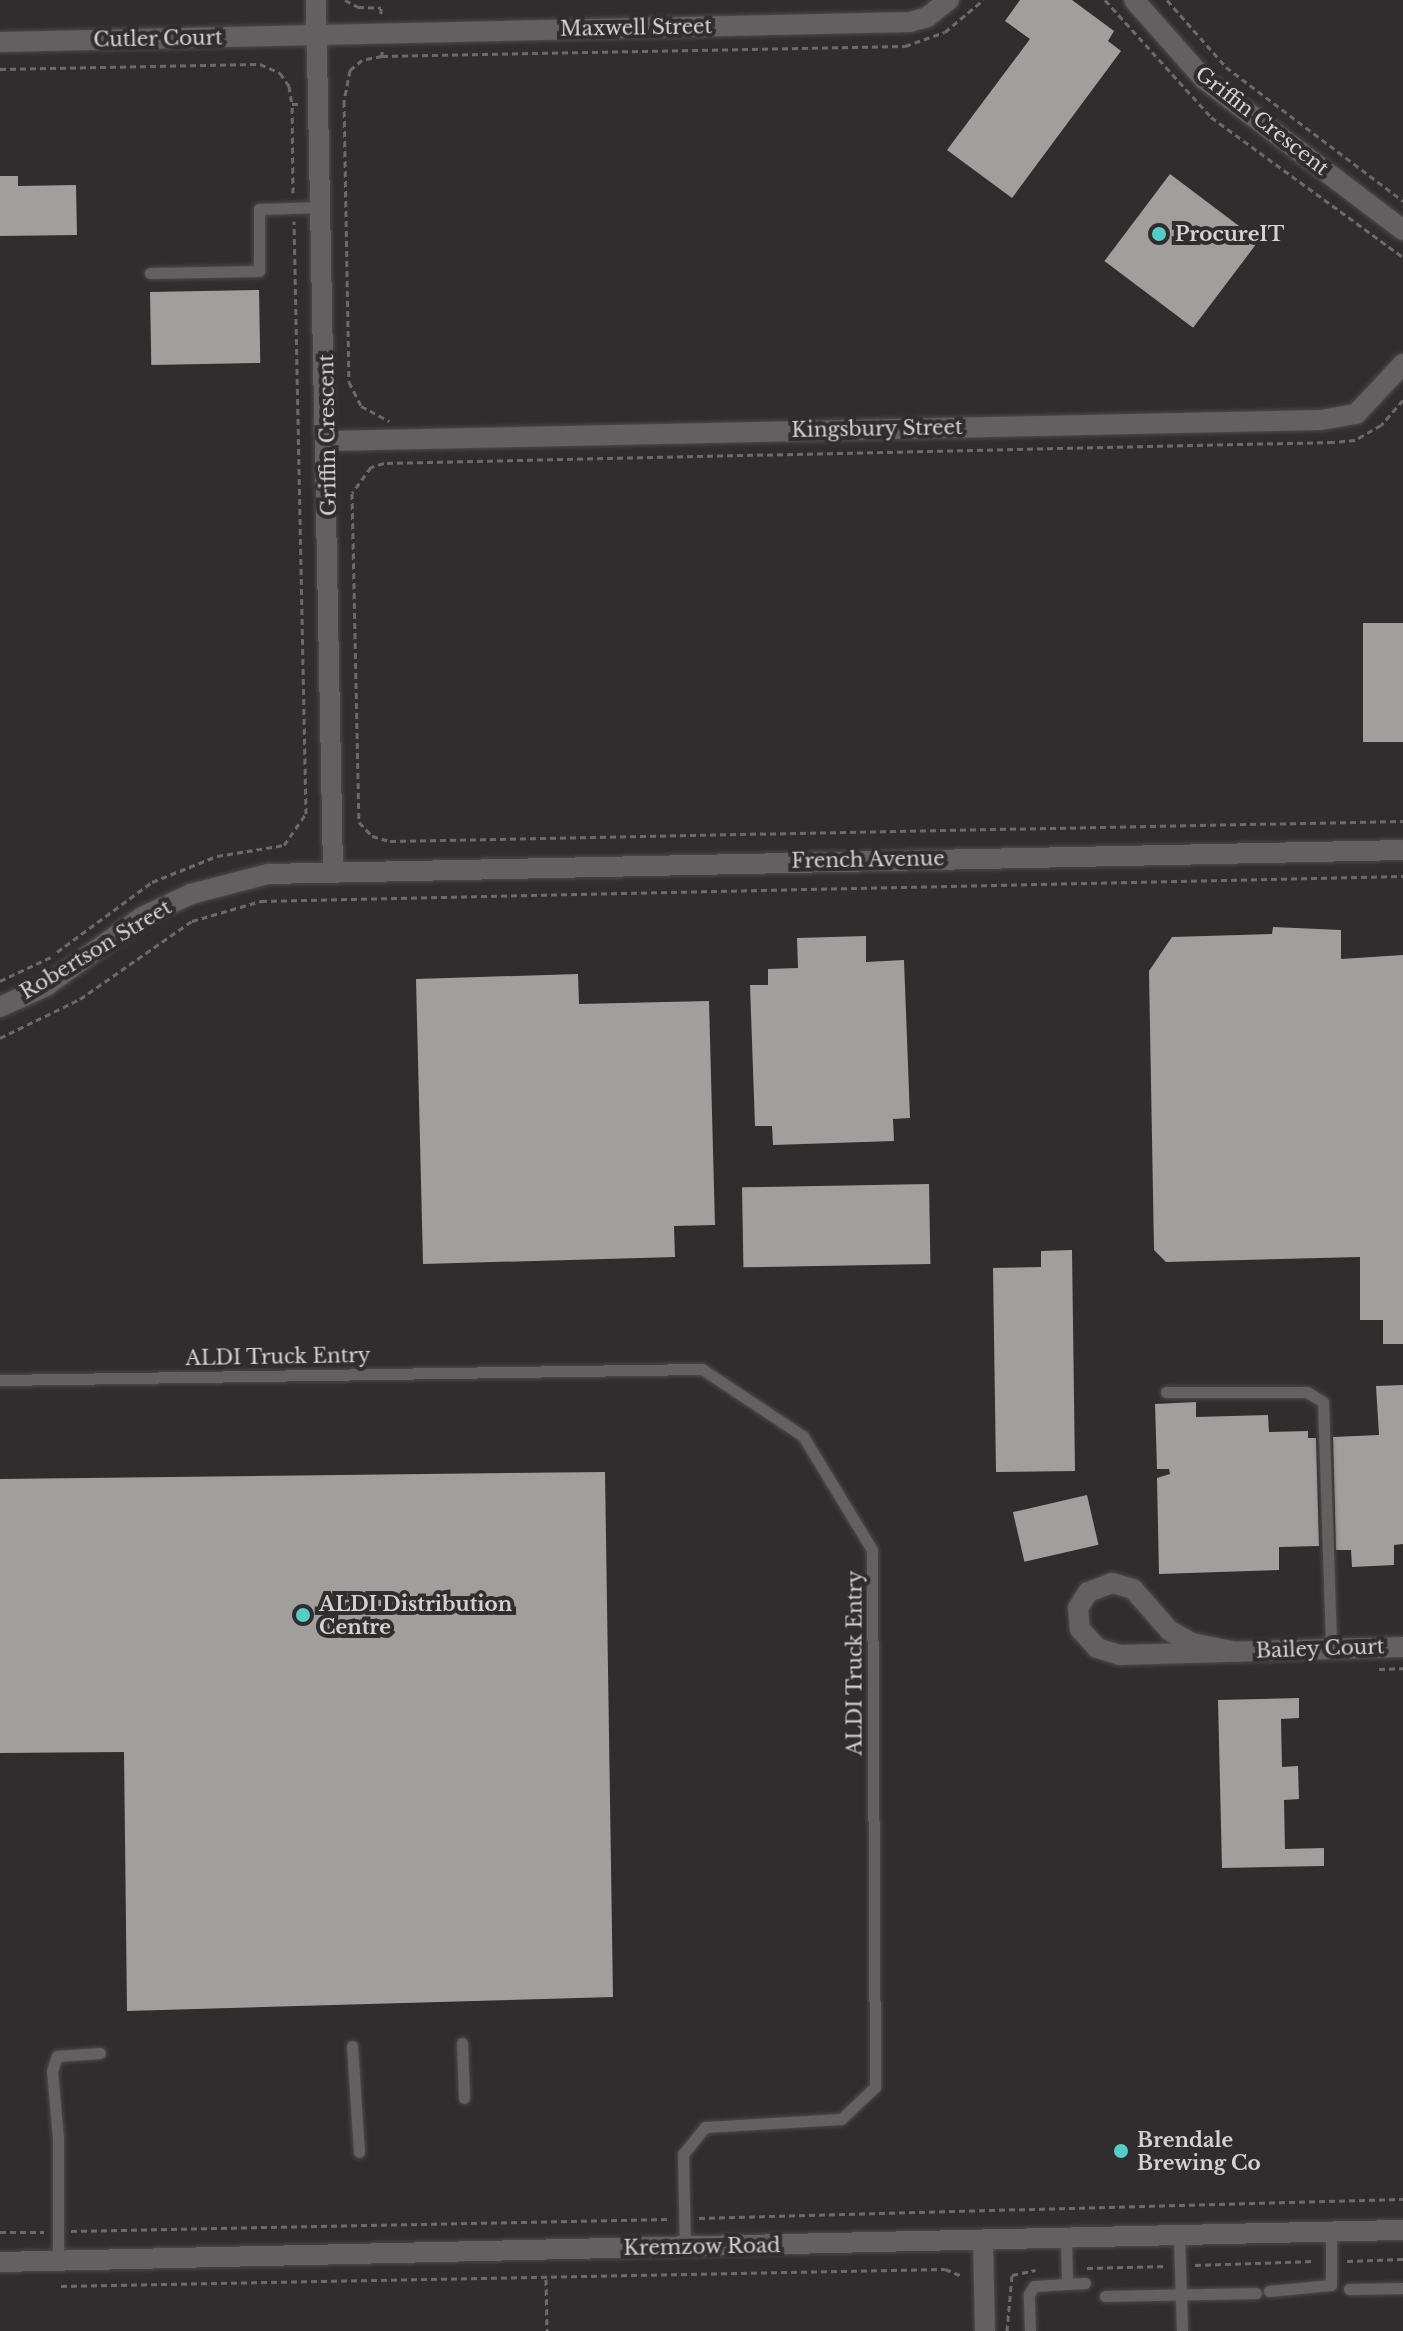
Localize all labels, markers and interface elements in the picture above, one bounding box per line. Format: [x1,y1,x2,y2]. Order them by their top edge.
street label: Maxwell Street [560,15,712,41]
street label: Cutler Court [93,26,223,52]
street label: Griffin Crescent [1191,62,1333,180]
place label: ProcureIT [1175,222,1284,246]
marker: ProcureIT [1150,225,1168,243]
street label: Griffin Crescent [315,354,341,516]
street label: Kingsbury Street [791,416,963,442]
street label: French Avenue [791,847,945,873]
street label: Robertson Street [16,895,176,1005]
street label: ALDI Truck Entry [185,1343,371,1371]
street label: ALDI Truck Entry [843,1570,867,1756]
place label: ALDI Distribution Centre [319,1592,512,1639]
marker: ALDI Distribution Centre [294,1606,312,1624]
street label: Bailey Court [1255,1635,1385,1663]
place label: Brendale Brewing Co [1137,2128,1261,2175]
marker: Brendale Brewing Co [1112,2142,1130,2160]
street label: Kremzow Road [623,2234,781,2260]

